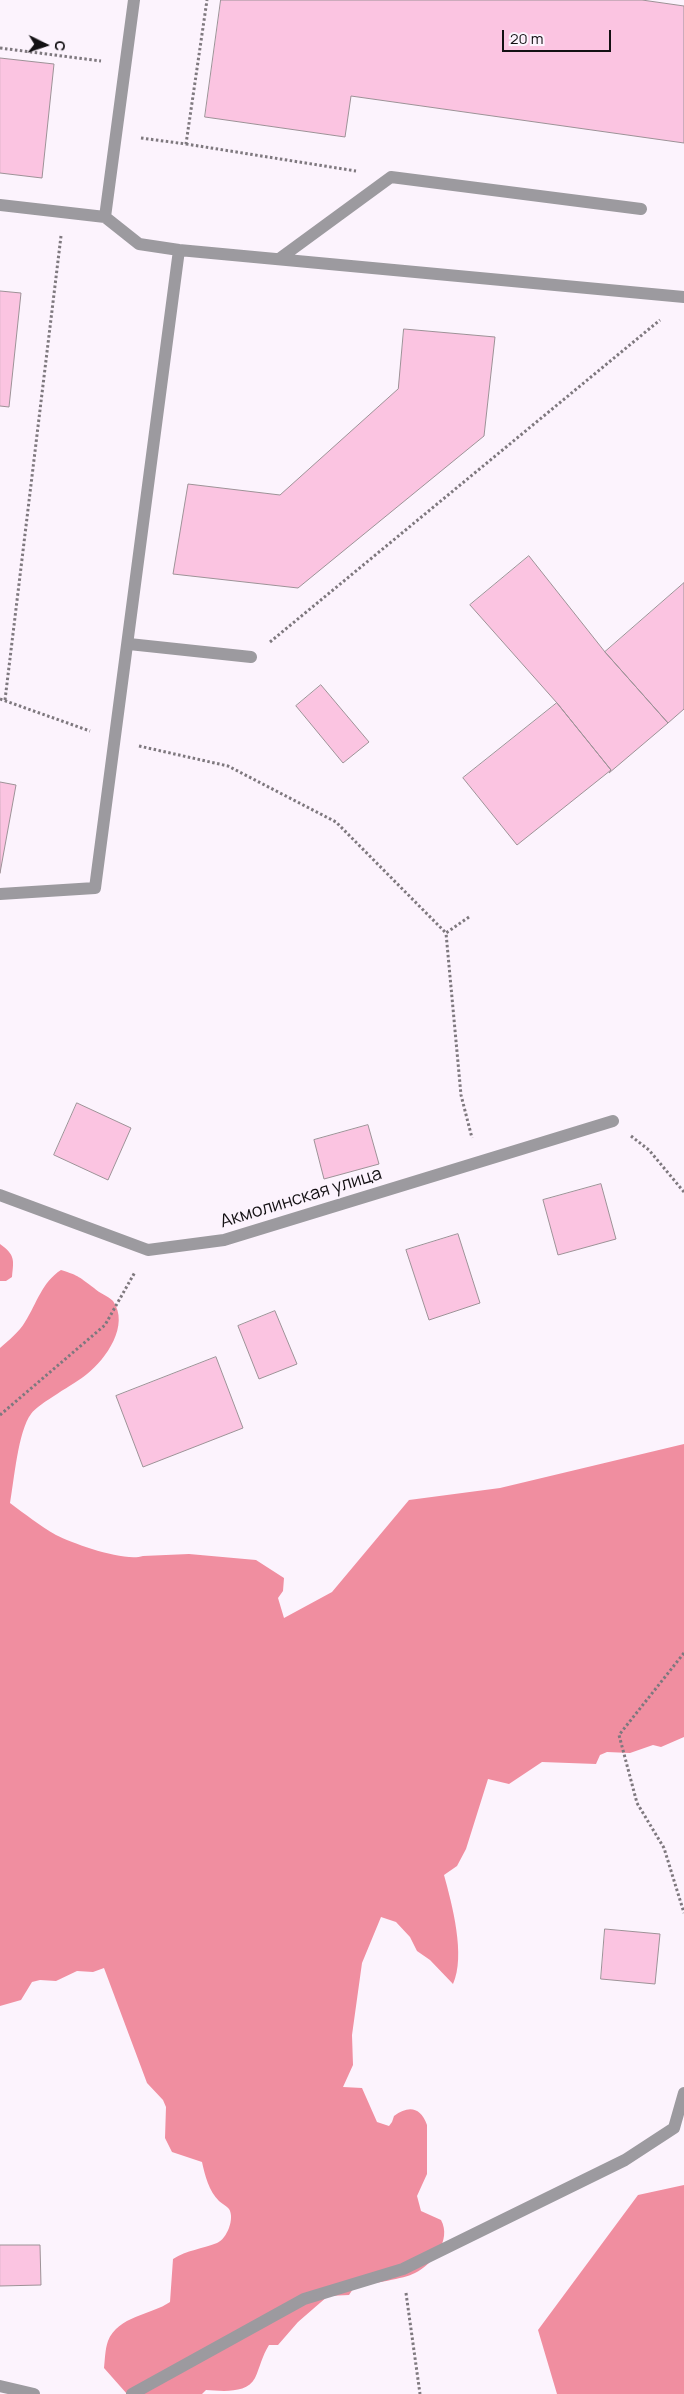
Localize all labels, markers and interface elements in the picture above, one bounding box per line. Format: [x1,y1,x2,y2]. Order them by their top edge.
north arrow [20,20,70,70]
scale bar [504,20,613,52]
text: 20 m [510,28,543,49]
text: С [51,40,70,52]
street label: Акмолинская улица [218,1163,384,1233]

